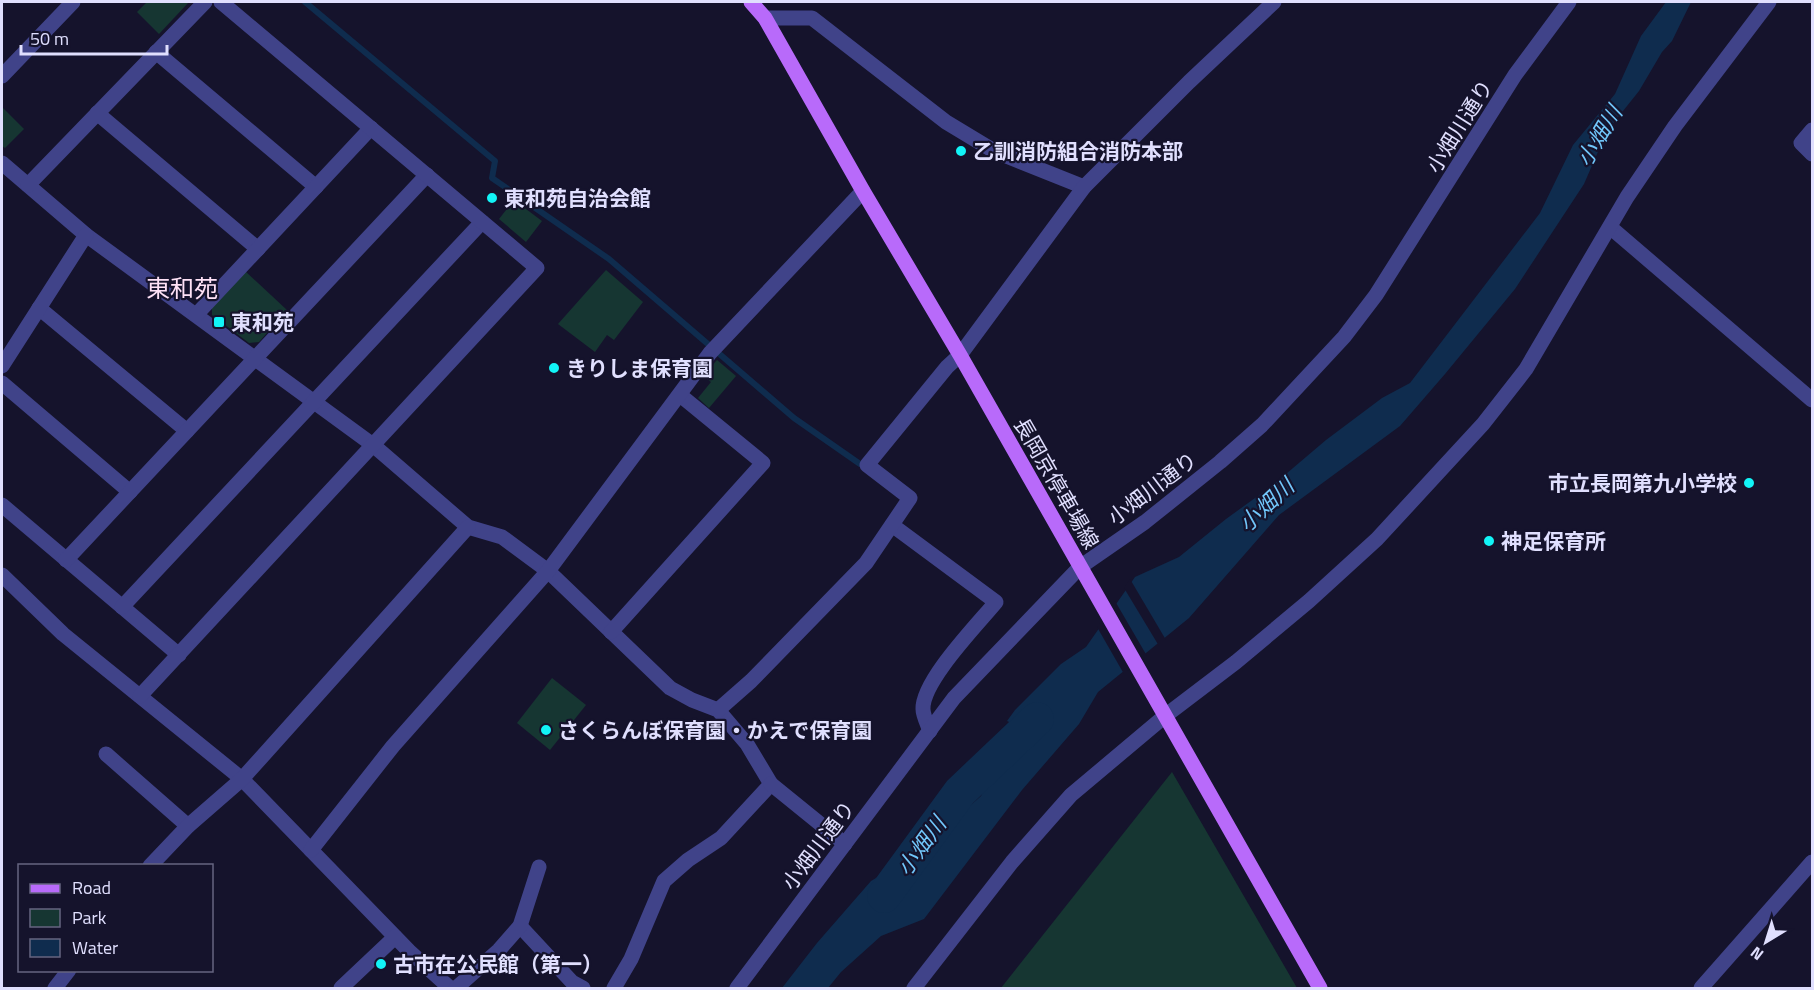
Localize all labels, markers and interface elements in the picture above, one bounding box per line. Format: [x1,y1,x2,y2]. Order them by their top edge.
scale bar [21,18,166,56]
text: 50 m [30,25,69,52]
street label: 小畑川通り [1418,73,1500,179]
water label: 小畑川 [1567,97,1632,173]
place label: 乙訓消防組合消防本部 [973,135,1183,167]
marker: 乙訓消防組合消防本部 [954,144,968,158]
place label: 東和苑自治会館 [504,182,651,214]
marker: 東和苑自治会館 [485,191,499,205]
district label: 東和苑 [146,270,218,306]
place label: 東和苑 [231,306,294,338]
marker: 東和苑 [212,315,226,329]
place label: きりしま保育園 [566,352,713,384]
marker: きりしま保育園 [547,361,561,375]
street label: 長岡京停車場線 [1006,411,1108,555]
street label: 小畑川通り [1100,444,1204,532]
place label: 市立長岡第九小学校 [1548,467,1737,499]
water label: 小畑川 [1230,469,1303,540]
marker: 市立長岡第九小学校 [1742,476,1756,490]
place label: 神足保育所 [1501,525,1606,557]
marker: 神足保育所 [1482,534,1496,548]
place label: さくらんぼ保育園・かえで保育園 [558,714,872,746]
marker: さくらんぼ保育園・かえで保育園 [539,723,553,737]
street label: 小畑川通り [774,793,862,897]
water label: 小畑川 [888,808,955,883]
legend [18,864,213,972]
text: Road [72,874,111,901]
text: Park [72,904,107,931]
north arrow [1736,912,1796,972]
text: Water [72,934,118,961]
text: N [1745,941,1769,967]
place label: 古市在公民館（第一） [393,948,603,980]
marker: 古市在公民館（第一） [374,957,388,971]

